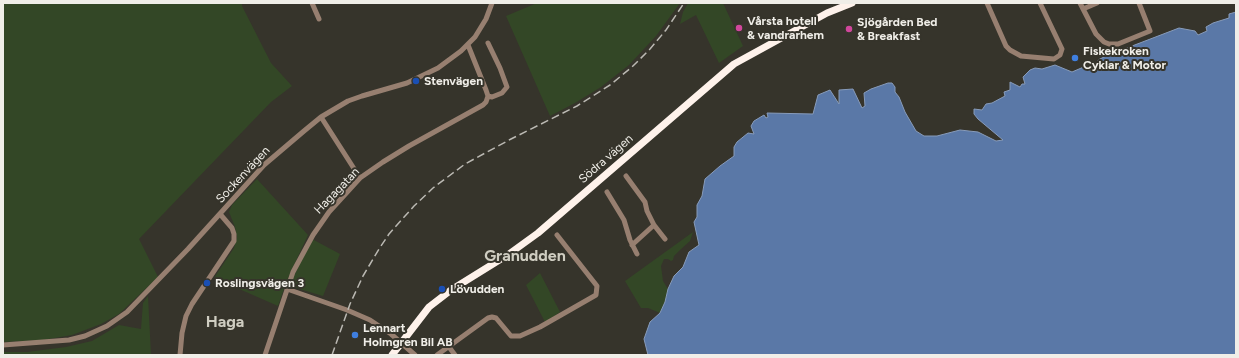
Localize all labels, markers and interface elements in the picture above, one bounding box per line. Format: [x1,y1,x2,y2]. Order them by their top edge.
place label: Vårsta hotell & vandrarhem [747,14,824,42]
place label: Sjögården Bed & Breakfast [857,15,937,43]
marker: Vårsta hotell & vandrarhem [734,23,744,33]
marker: Sjögården Bed & Breakfast [844,24,854,34]
place label: Fiskekroken Cyklar & Motor [1083,44,1166,72]
marker: Fiskekroken Cyklar & Motor [1070,53,1080,63]
place label: Stenvägen [424,74,483,88]
marker: Stenvägen [411,76,421,86]
street label: Södra vägen [576,132,636,186]
street label: Sockenvägen [213,144,273,206]
street label: Hagagatan [311,165,363,217]
district label: Granudden [484,246,566,266]
place label: Roslingsvägen 3 [215,276,304,290]
marker: Roslingsvägen 3 [202,278,212,288]
place label: Lövudden [450,282,504,296]
marker: Lövudden [437,284,447,294]
district label: Haga [206,312,244,332]
place label: Lennart Holmgren Bil AB [363,321,453,349]
marker: Lennart Holmgren Bil AB [350,330,360,340]

